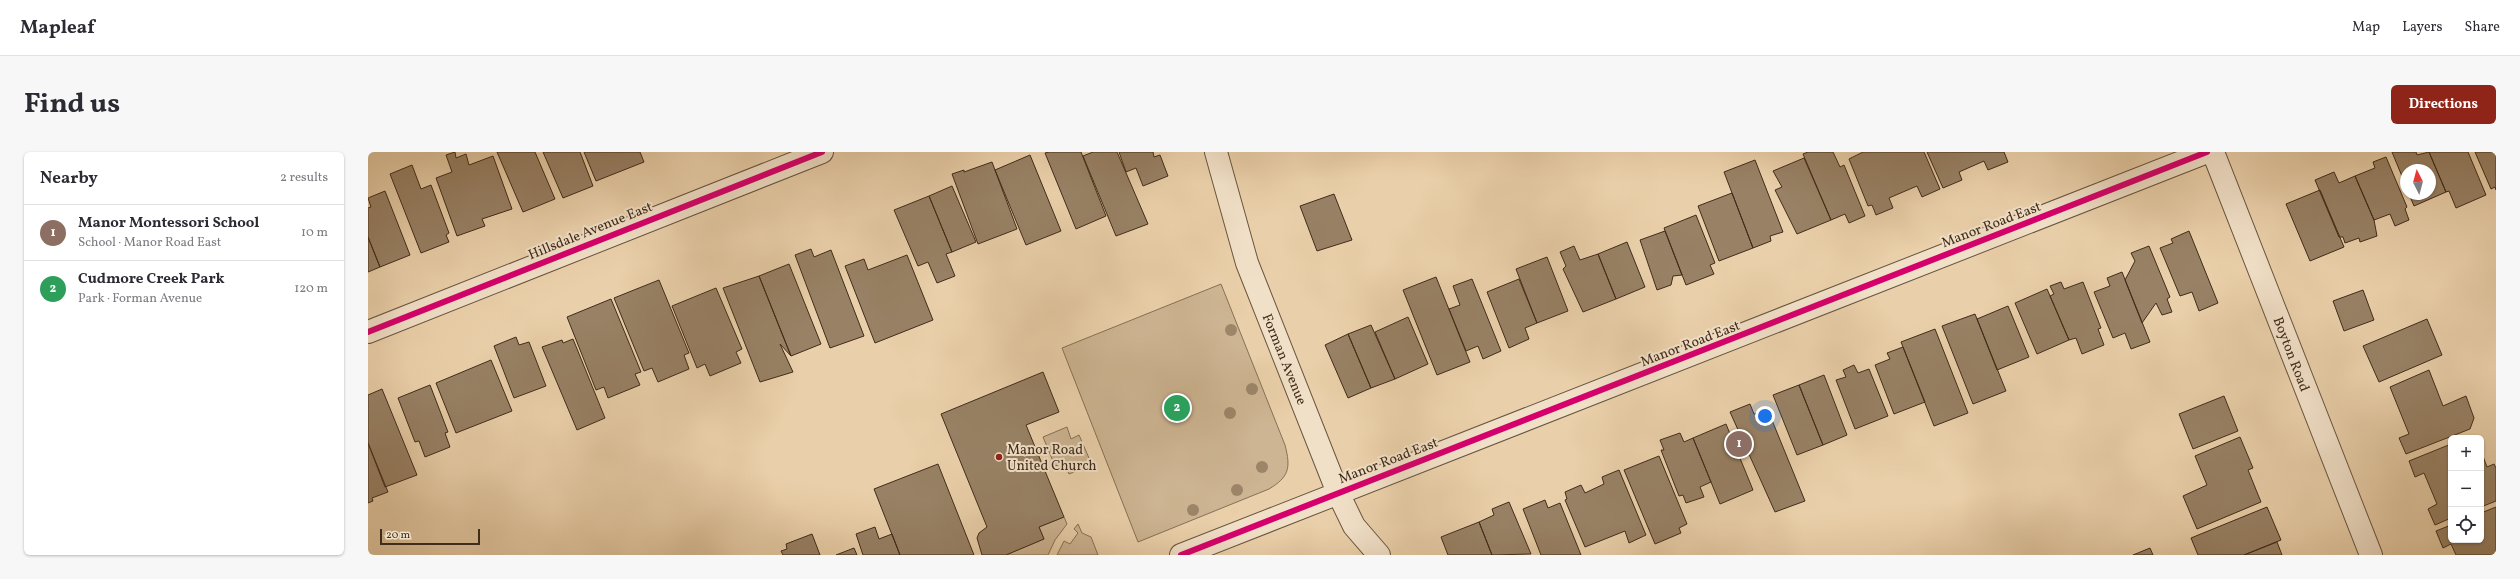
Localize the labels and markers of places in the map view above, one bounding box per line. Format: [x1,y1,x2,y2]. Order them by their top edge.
pin: 2 [1164,393,1190,423]
pin: 1 [1726,429,1752,459]
place label: Manor Road United Church [1007,441,1097,476]
marker: Manor Road United Church [994,452,1004,462]

